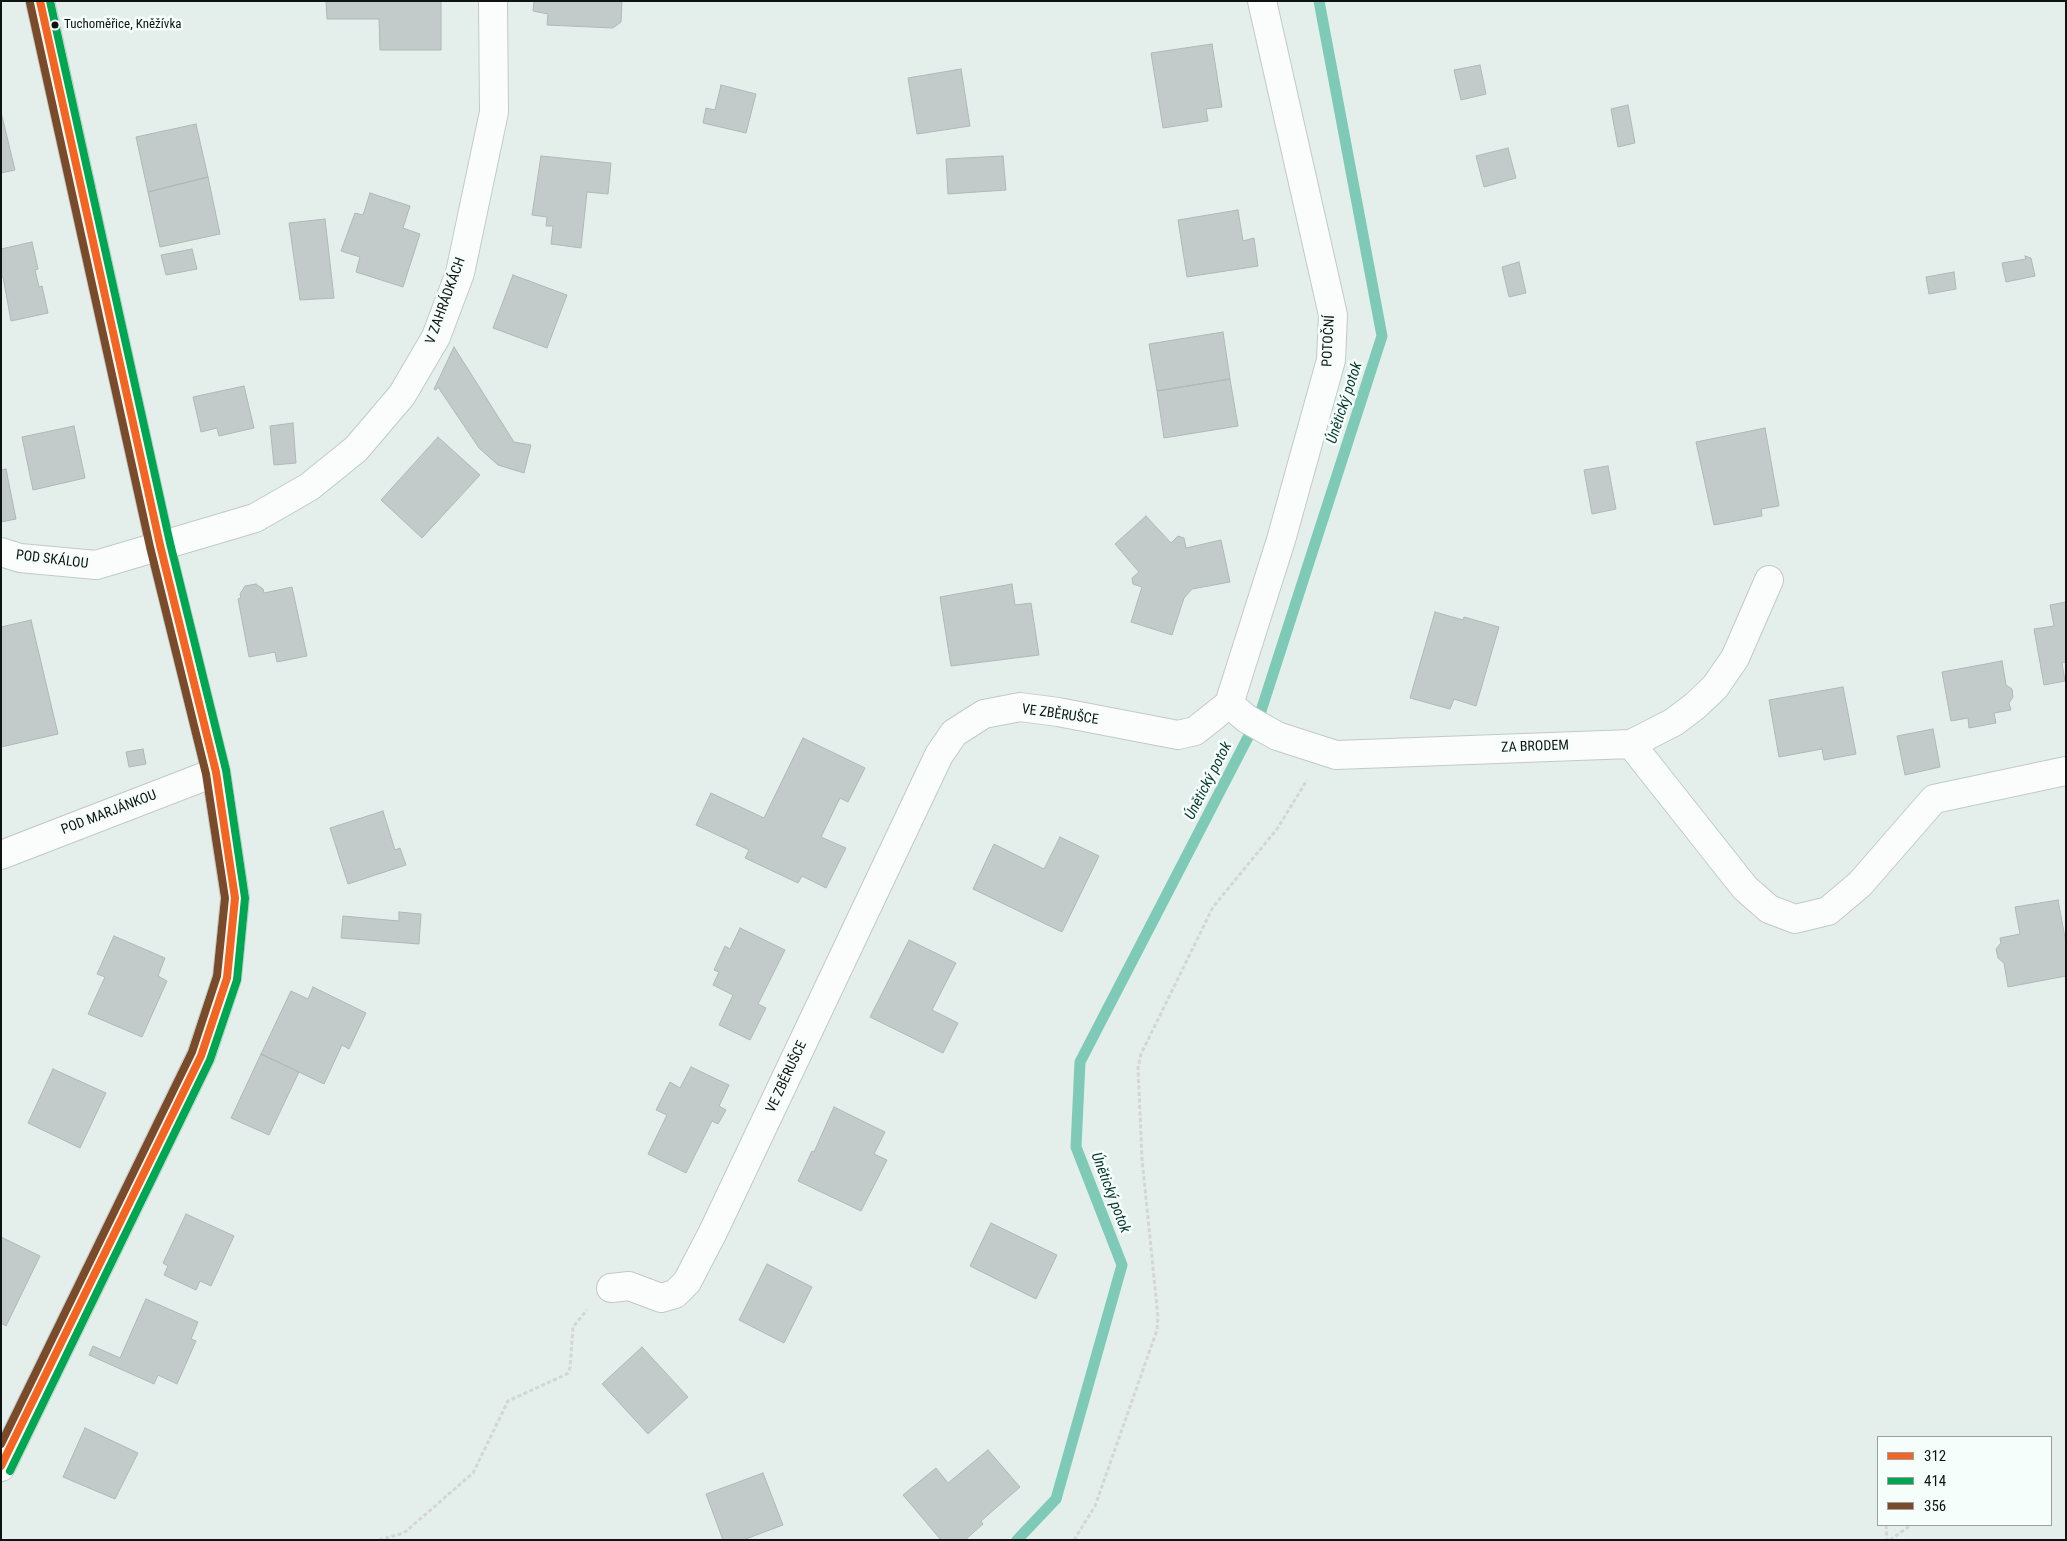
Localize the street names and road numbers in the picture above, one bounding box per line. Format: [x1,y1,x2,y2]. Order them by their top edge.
street label: V ZAHRÁDKÁCH [423,255,469,347]
street label: POTOČNÍ [1319,315,1339,367]
street label: POD SKÁLOU [15,547,89,573]
street label: VE ZBĚRUŠCE [1021,701,1099,729]
street label: ZA BRODEM [1501,737,1569,757]
street label: POD MARJÁNKOU [59,787,159,839]
street label: VE ZBĚRUŠCE [763,1038,811,1116]

